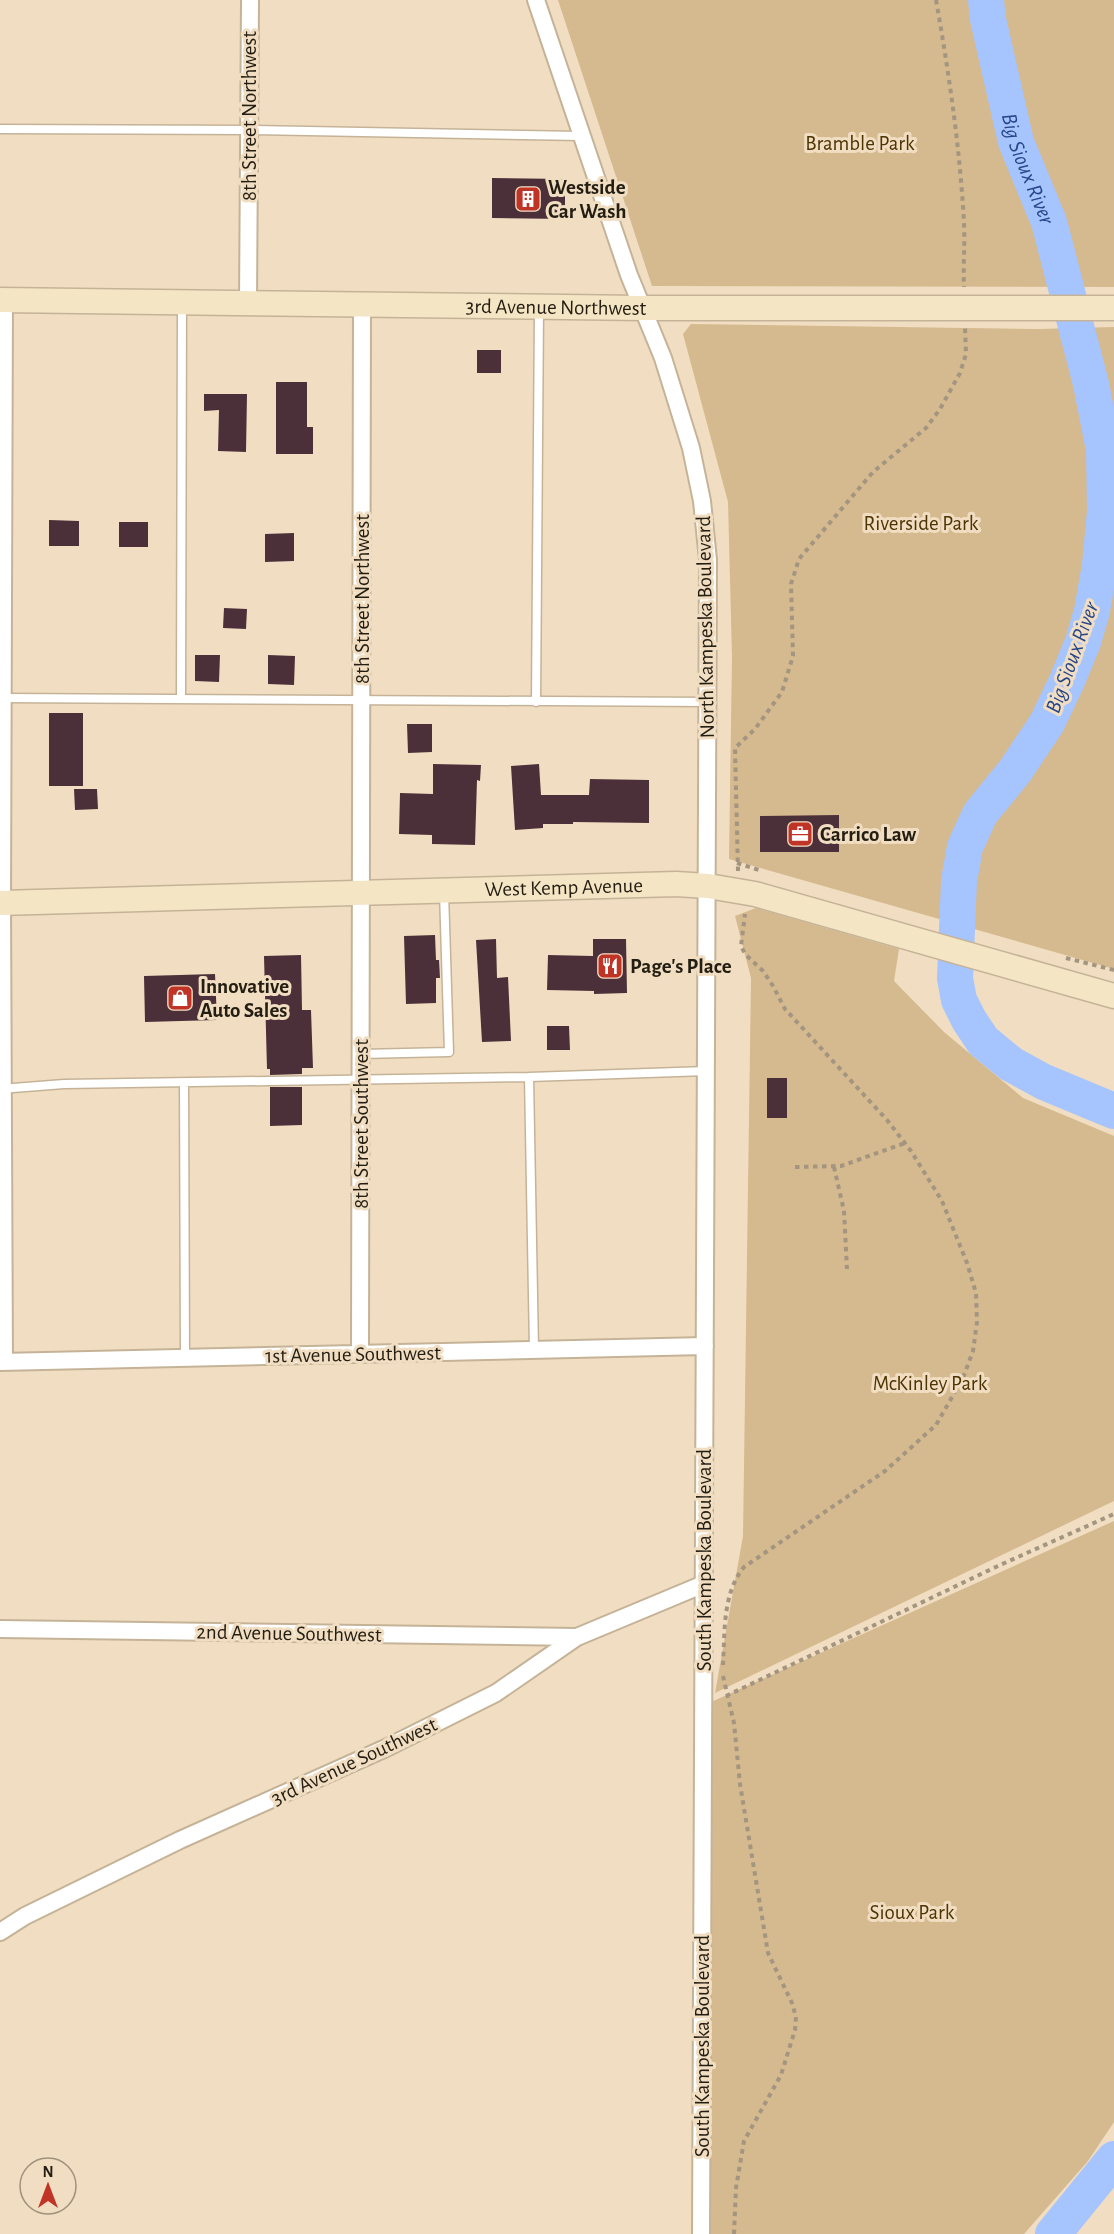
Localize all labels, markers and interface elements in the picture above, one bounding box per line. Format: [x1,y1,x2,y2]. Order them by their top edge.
street label: 8th Street Northwest [239,31,260,201]
water label: Big Sioux River [998,111,1059,228]
park label: Bramble Park [805,133,915,154]
place label: Westside Car Wash [548,177,626,222]
building icon: Westside Car Wash [513,184,543,214]
street label: 3rd Avenue Northwest [466,296,647,319]
park label: Riverside Park [864,513,979,534]
street label: 8th Street Northwest [352,514,373,684]
street label: North Kampeska Boulevard [693,515,718,738]
water label: Big Sioux River [1042,598,1102,716]
office icon: Carrico Law [785,819,815,849]
place label: Carrico Law [820,824,917,845]
street label: West Kemp Avenue [484,875,643,900]
restaurant icon: Page's Place [595,951,625,981]
place label: Page's Place [630,956,732,977]
place label: Innovative Auto Sales [200,976,289,1021]
shop icon: Innovative Auto Sales [165,983,195,1013]
street label: 8th Street Southwest [351,1039,372,1209]
street label: 1st Avenue Southwest [265,1342,441,1367]
park label: McKinley Park [873,1373,988,1394]
street label: South Kampeska Boulevard [694,1449,715,1671]
street label: 2nd Avenue Southwest [196,1621,382,1646]
street label: 3rd Avenue Southwest [268,1714,441,1809]
park label: Sioux Park [870,1902,955,1923]
street label: South Kampeska Boulevard [692,1935,713,2157]
north arrow [18,2156,78,2216]
text: N [42,2164,54,2180]

